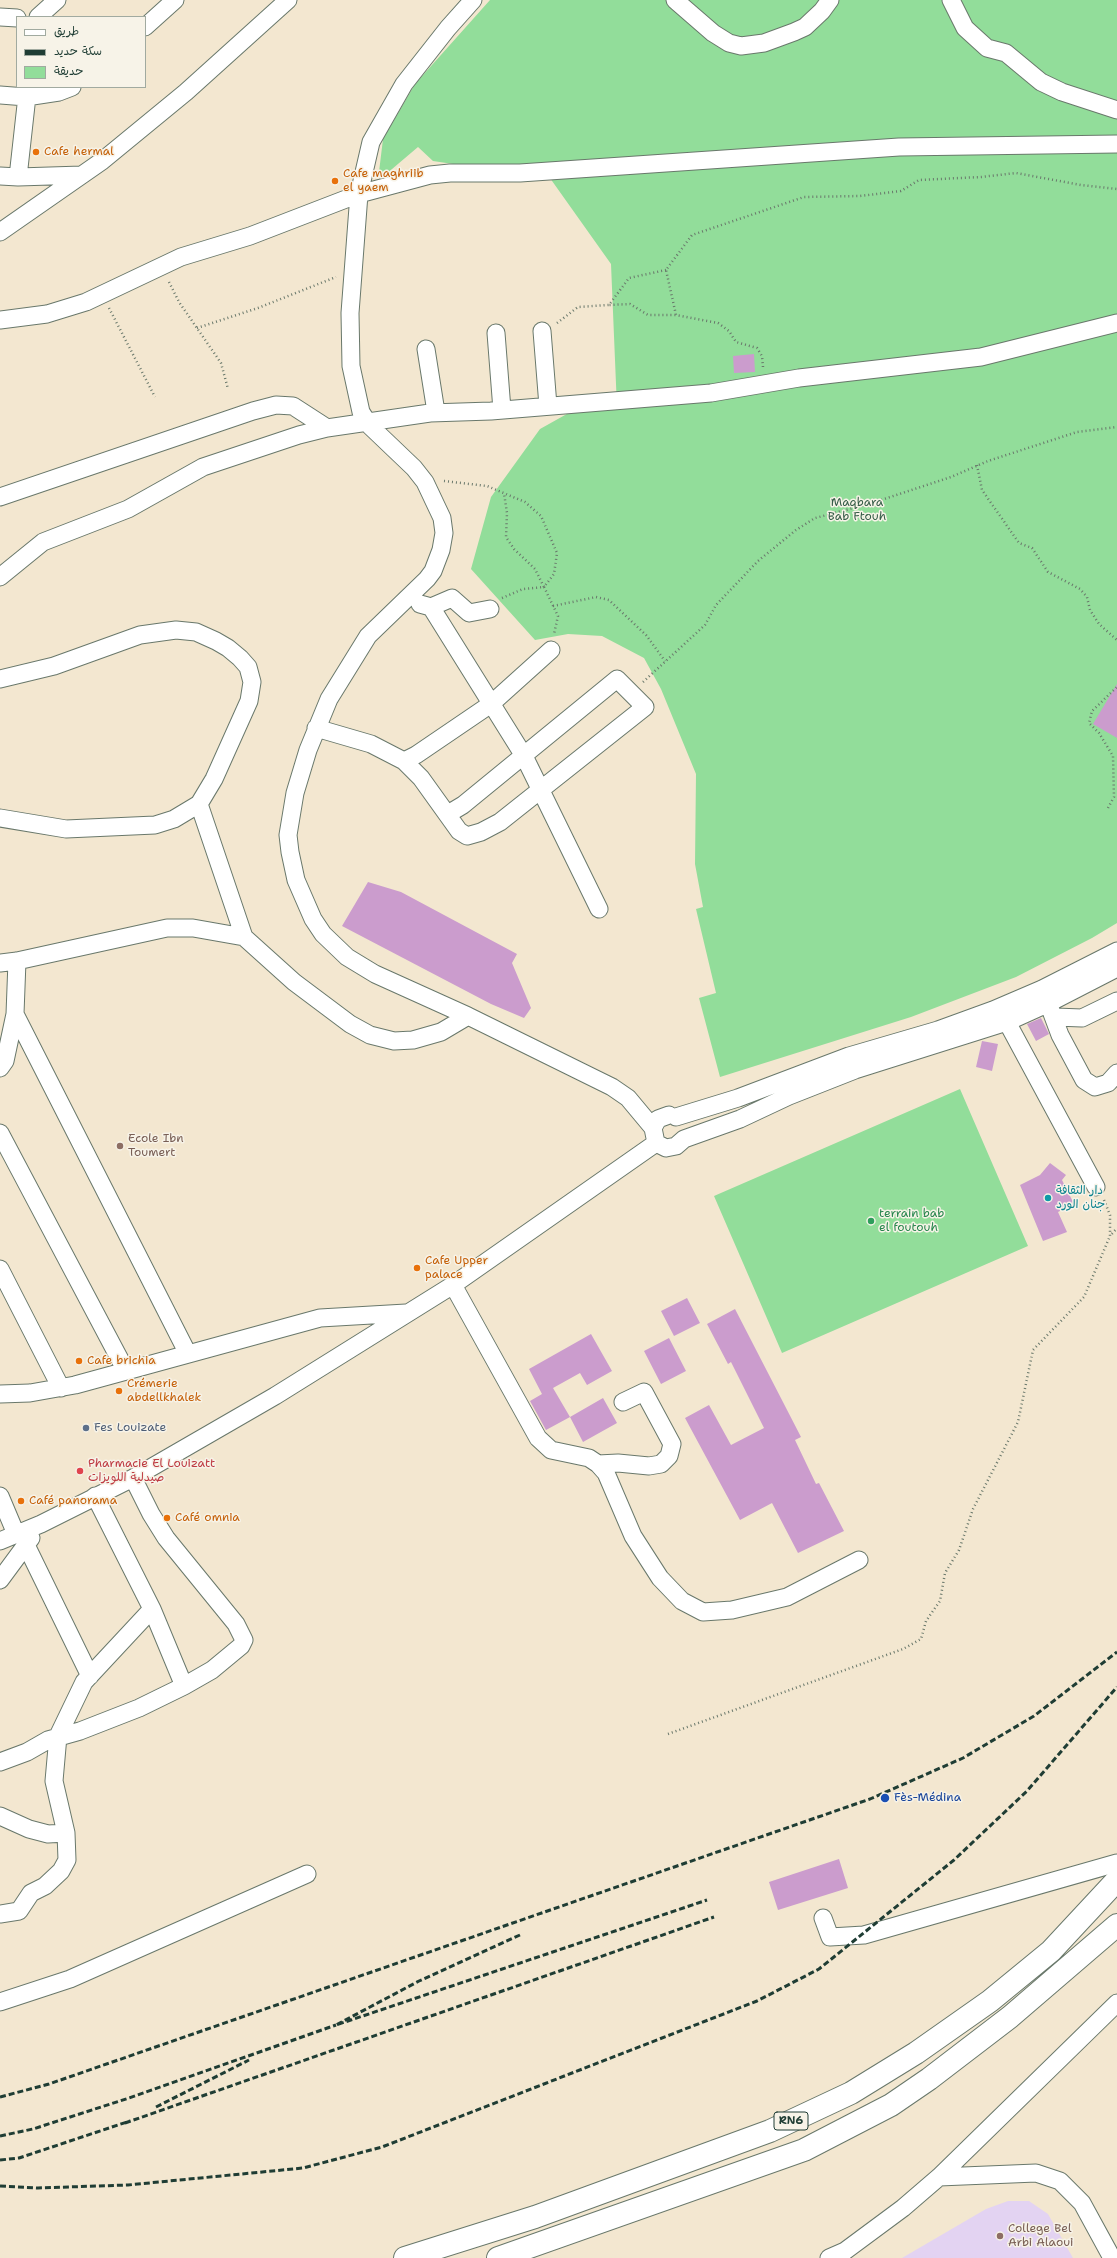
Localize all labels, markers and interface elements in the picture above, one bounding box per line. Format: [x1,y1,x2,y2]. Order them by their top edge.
legend [16,16,146,88]
text: طريق [54,23,79,39]
text: سكة حديد [54,43,102,59]
text: حديقة [54,63,83,79]
place label: Cafe hermal [44,145,114,159]
marker: Cafe hermal [31,147,41,157]
place label: Cafe maghriib el yaem [343,167,424,195]
marker: Cafe maghriib el yaem [330,176,340,186]
park label: Maqbara Bab Ftouh [828,496,886,524]
place label: Ecole Ibn Toumert [128,1132,184,1160]
marker: Ecole Ibn Toumert [115,1141,125,1151]
place label: دار الثقافة جنان الورد [1056,1184,1105,1212]
marker: دار الثقافة جنان الورد [1043,1193,1053,1203]
place label: terrain bab el foutouh [879,1207,944,1235]
marker: terrain bab el foutouh [866,1216,876,1226]
place label: Cafe Upper palace [425,1254,488,1282]
marker: Cafe Upper palace [412,1263,422,1273]
place label: Cafe brichia [87,1354,156,1368]
marker: Cafe brichia [74,1356,84,1366]
place label: Crémerie abdellkhalek [127,1377,201,1405]
marker: Crémerie abdellkhalek [114,1386,124,1396]
place label: Fes Louizate [94,1421,166,1435]
marker: Fes Louizate [81,1423,91,1433]
place label: Pharmacie El Louizatt صيدلية اللويزات [88,1457,215,1485]
marker: Pharmacie El Louizatt صيدلية اللويزات [75,1466,85,1476]
place label: Café panorama [29,1494,117,1508]
marker: Café panorama [16,1496,26,1506]
place label: Café omnia [175,1511,240,1525]
marker: Café omnia [162,1513,172,1523]
place label: Fès-Médina [894,1791,961,1805]
marker: Fès-Médina [879,1792,891,1804]
road number: RN6 [774,2112,808,2130]
place label: College Bel Arbi Alaoui [1008,2222,1073,2250]
marker: College Bel Arbi Alaoui [995,2231,1005,2241]

